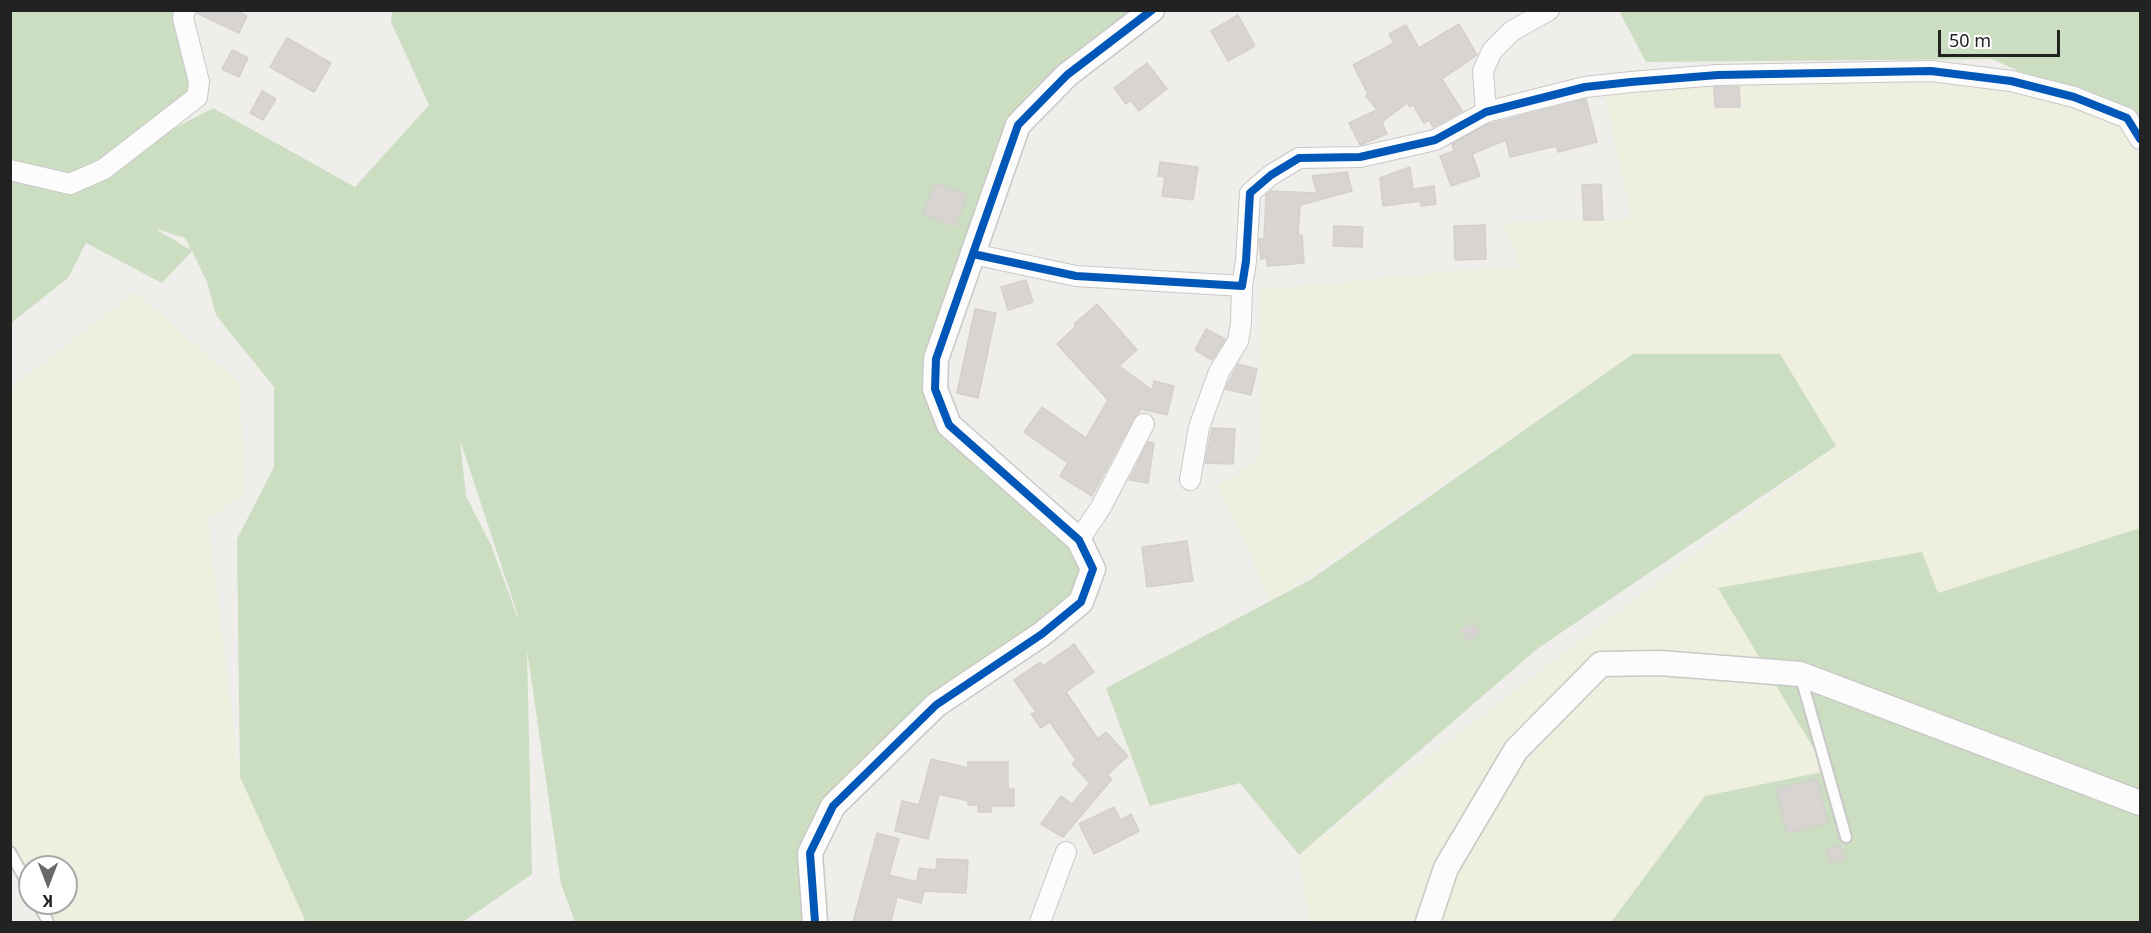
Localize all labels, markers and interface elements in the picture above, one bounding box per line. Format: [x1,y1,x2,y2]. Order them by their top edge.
scale bar [1941,18,2062,56]
text: 50 m [1949,28,1991,52]
north arrow [18,855,78,915]
text: K [43,890,53,912]

